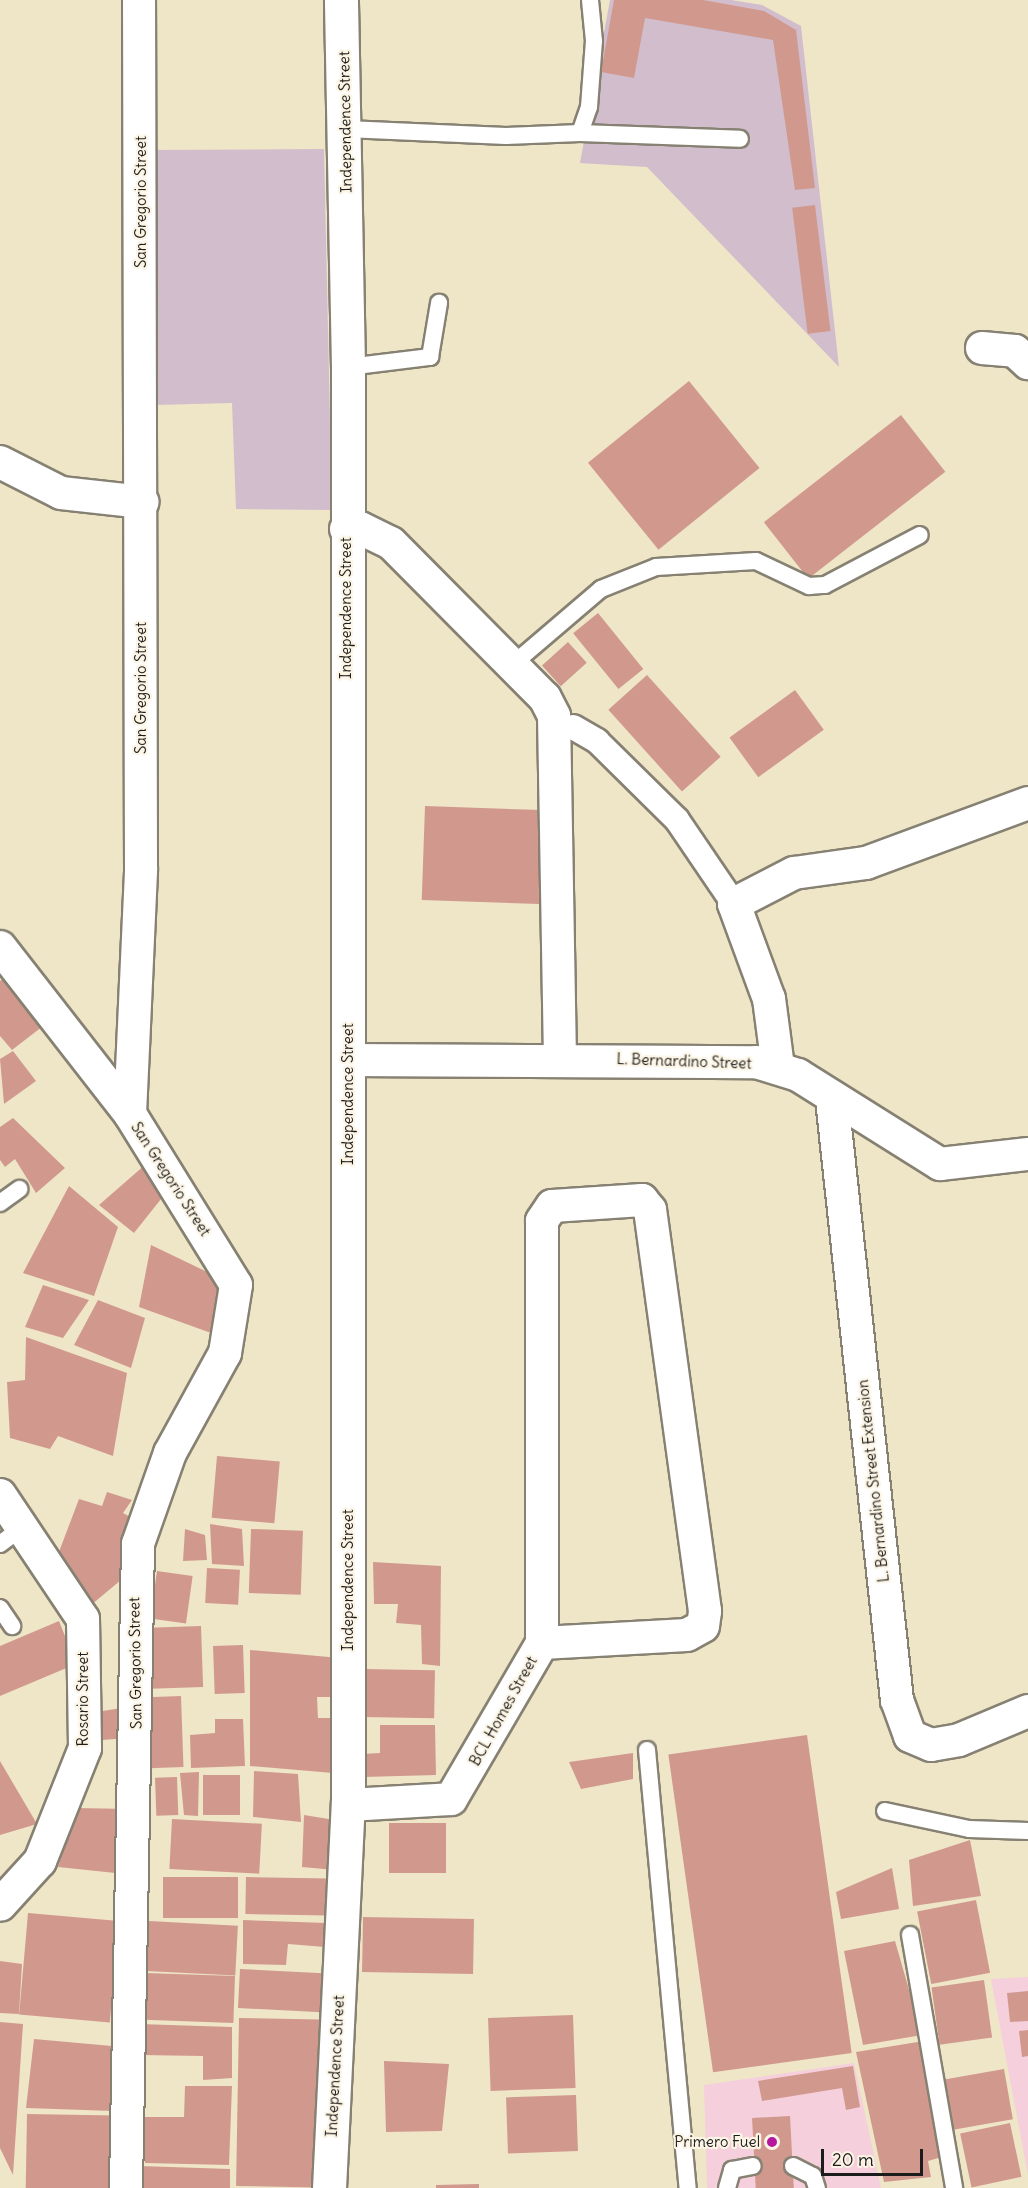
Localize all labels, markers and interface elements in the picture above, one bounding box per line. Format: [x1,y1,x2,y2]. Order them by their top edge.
street label: Independence Street [335,51,355,193]
street label: San Gregorio Street [132,136,150,268]
street label: Independence Street [337,537,355,679]
street label: San Gregorio Street [132,622,150,754]
street label: Independence Street [339,1023,357,1165]
street label: L. Bernardino Street [616,1050,752,1072]
street label: San Gregorio Street [127,1119,215,1239]
street label: L. Bernardino Street Extension [853,1379,893,1583]
street label: Independence Street [339,1509,357,1651]
street label: San Gregorio Street [125,1597,145,1729]
street label: Rosario Street [74,1652,92,1746]
street label: BCL Homes Street [465,1653,541,1769]
street label: Independence Street [322,1995,348,2137]
place label: Primero Fuel [674,2133,760,2151]
marker: Primero Fuel [765,2135,779,2149]
scale bar [824,2137,926,2175]
text: 20 m [832,2148,874,2171]

